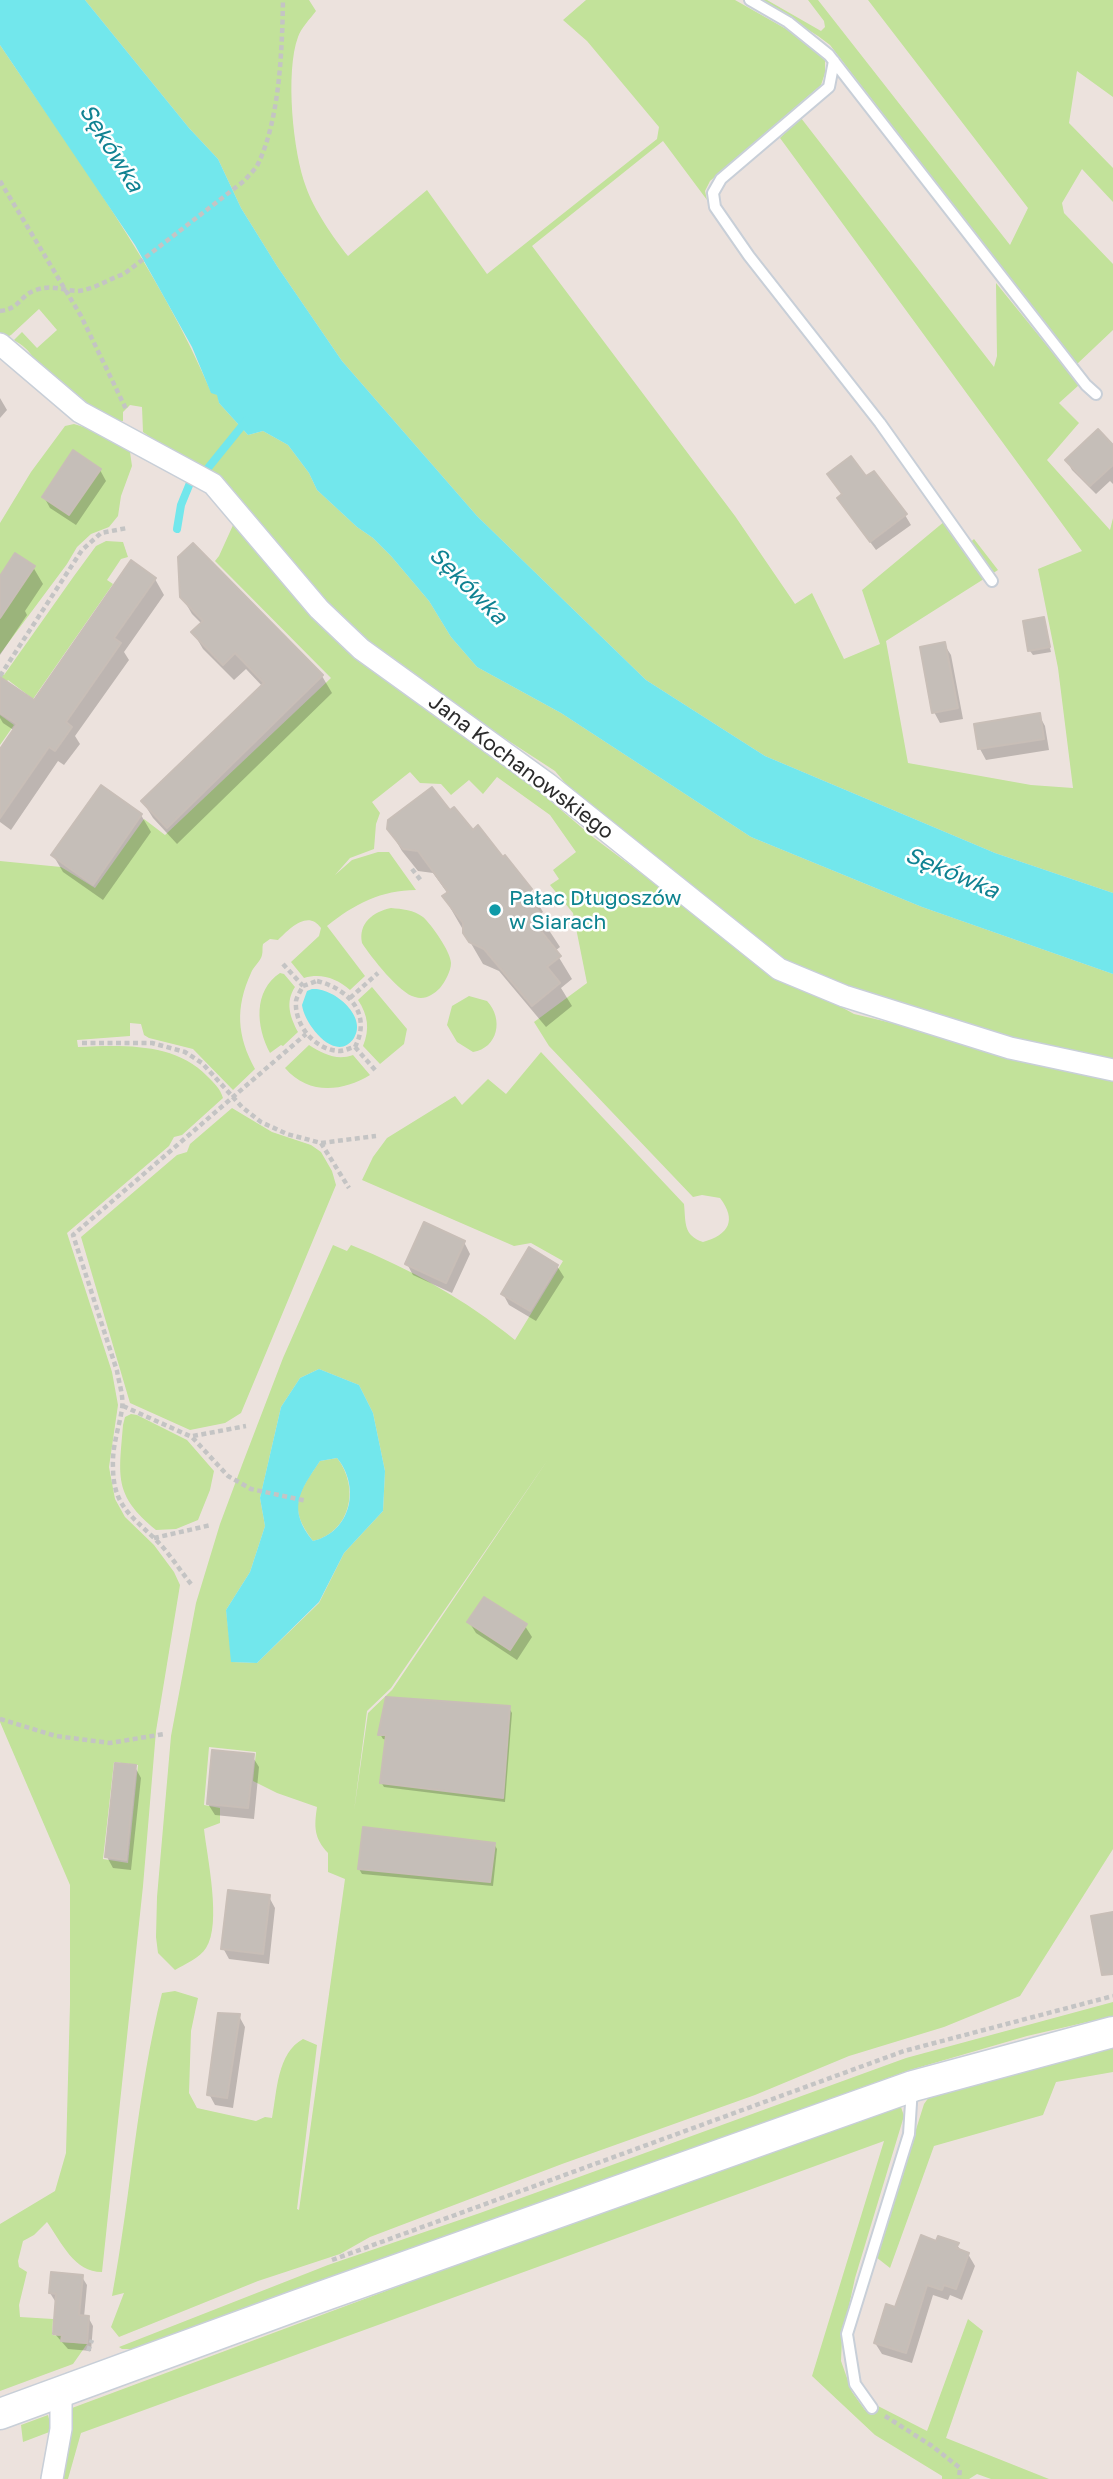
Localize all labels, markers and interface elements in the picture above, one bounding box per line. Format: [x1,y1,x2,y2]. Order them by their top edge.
water label: Sękówka [73,99,149,197]
water label: Sękówka [423,541,513,631]
street label: Jana Kochanowskiego [424,689,618,845]
water label: Sękówka [901,841,1003,905]
place label: Pałac Długoszów w Siarach [509,885,682,935]
marker: Pałac Długoszów w Siarach [487,902,503,918]

